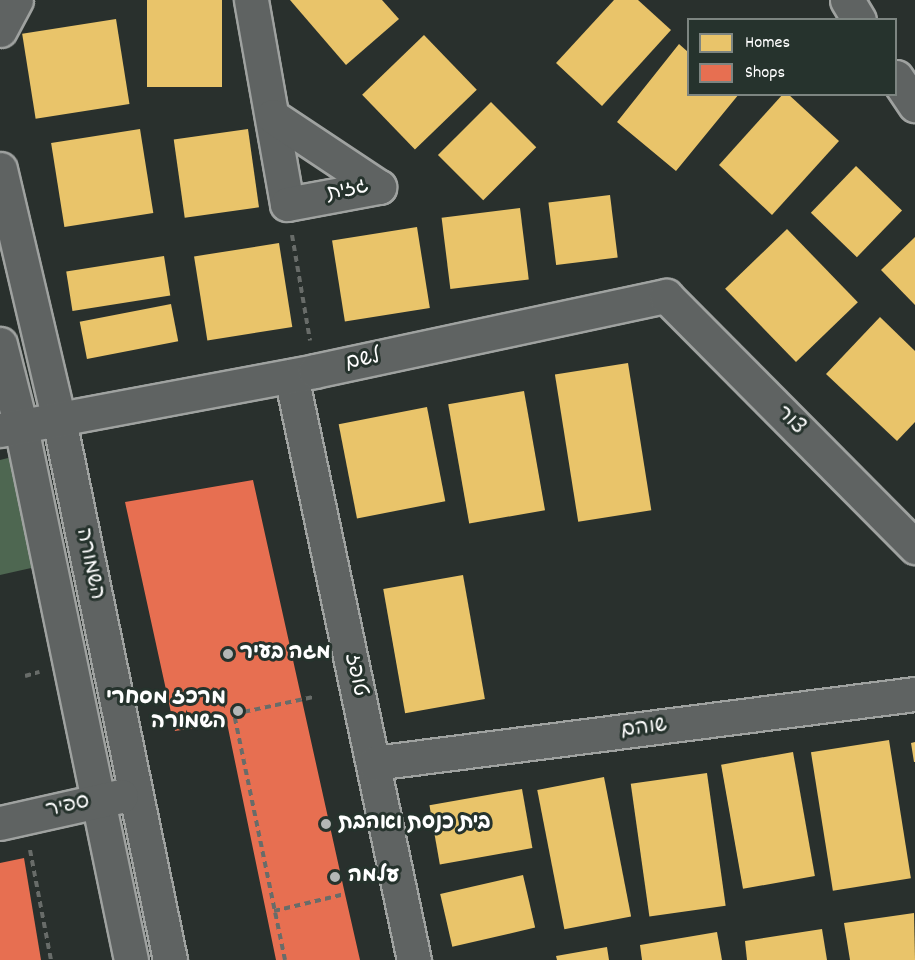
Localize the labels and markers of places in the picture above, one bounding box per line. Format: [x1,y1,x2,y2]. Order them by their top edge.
place label: מגה בעיר [240,641,331,667]
marker: מגה בעיר [221,647,235,661]
place label: מרכז מסחרי השמורה [106,686,226,736]
marker: מרכז מסחרי השמורה [231,704,245,718]
place label: בית כנסת ואהבת [338,811,491,837]
marker: בית כנסת ואהבת [319,817,333,831]
place label: עלמה [348,864,399,890]
marker: עלמה [326,868,344,886]

